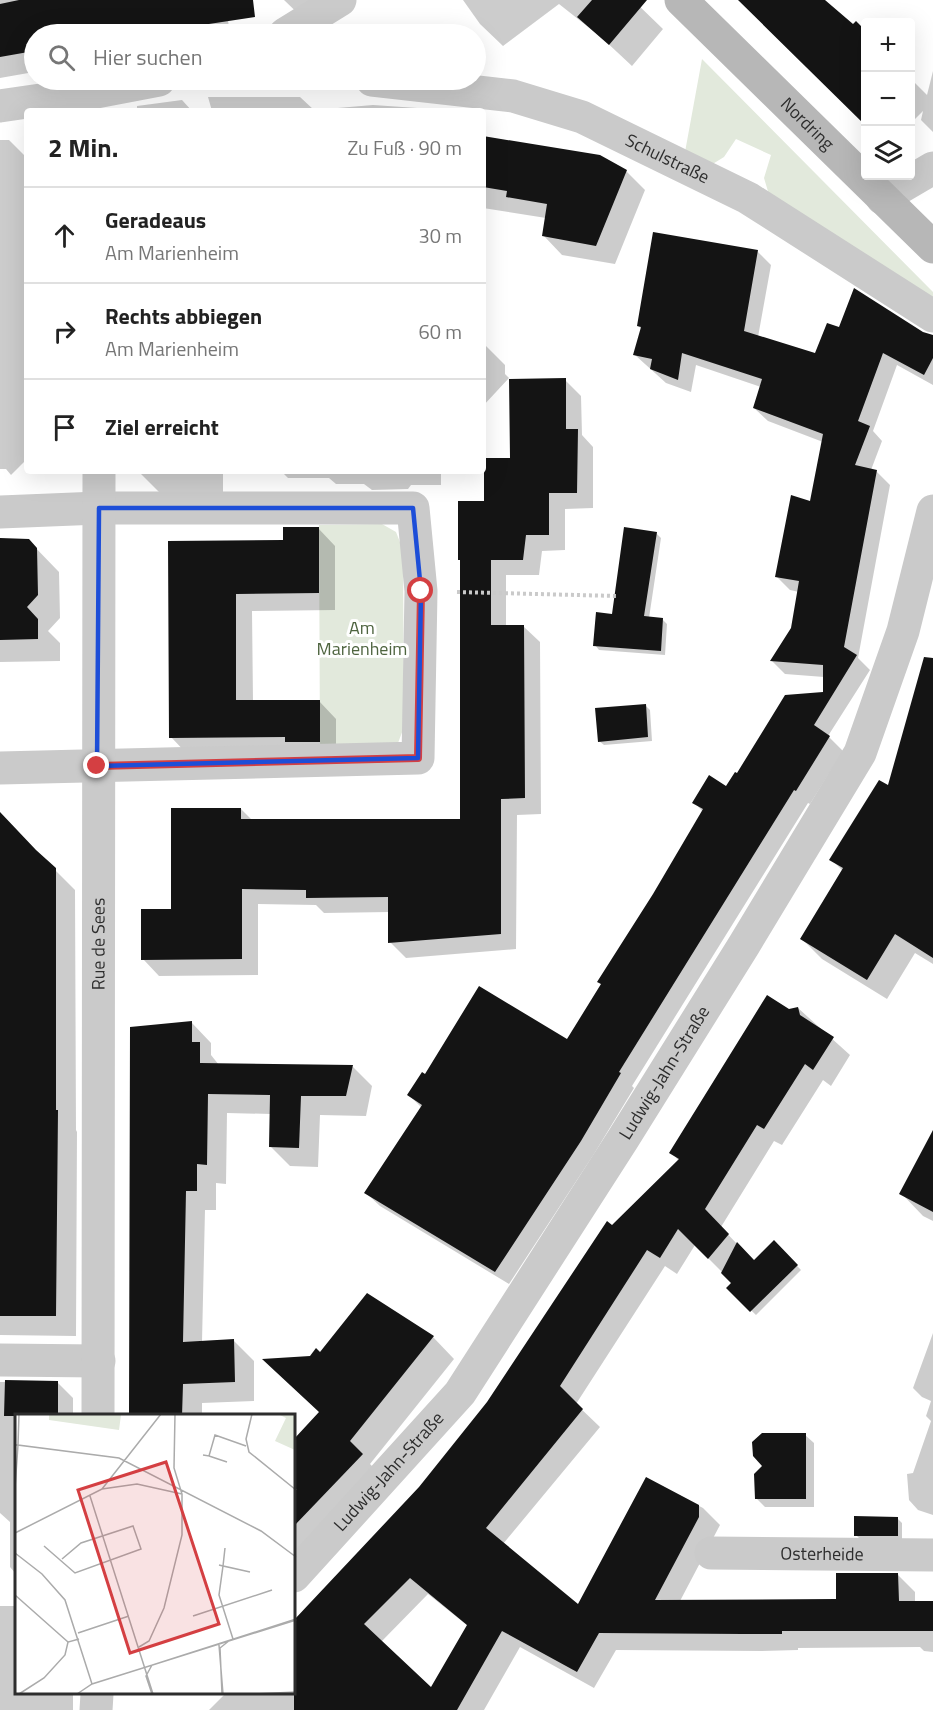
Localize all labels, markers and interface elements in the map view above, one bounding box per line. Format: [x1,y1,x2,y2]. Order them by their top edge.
map controls [861,18,915,180]
button: + [861,18,915,72]
search box [24,24,486,90]
text: Hier suchen [93,40,202,74]
icon: search [45,41,78,74]
button: − [861,72,915,126]
street label: Nordring [775,91,841,156]
street label: Schulstraße [621,126,714,190]
button: layers [861,126,915,180]
text: 2 Min. [48,128,118,167]
text: Zu Fuß · 90 m [348,132,462,163]
text: Geradeaus [105,203,206,237]
icon: ahead [48,219,81,252]
text: 30 m [418,220,462,251]
text: Am Marienheim [105,237,239,268]
text: Rechts abbiegen [105,299,262,333]
icon: right [48,315,81,348]
text: 60 m [418,316,462,347]
text: Am Marienheim [105,333,239,364]
text: Ziel erreicht [105,410,219,444]
icon: arrive [48,411,81,444]
route start [407,577,433,603]
park label: Am Marienheim [317,614,407,662]
route end [83,752,109,778]
street label: Rue de Sees [84,898,112,990]
street label: Ludwig-Jahn-Straße [612,1000,716,1145]
street label: Ludwig-Jahn-Straße [327,1405,450,1537]
inset map [15,1414,296,1695]
street label: Osterheide [780,1540,864,1567]

